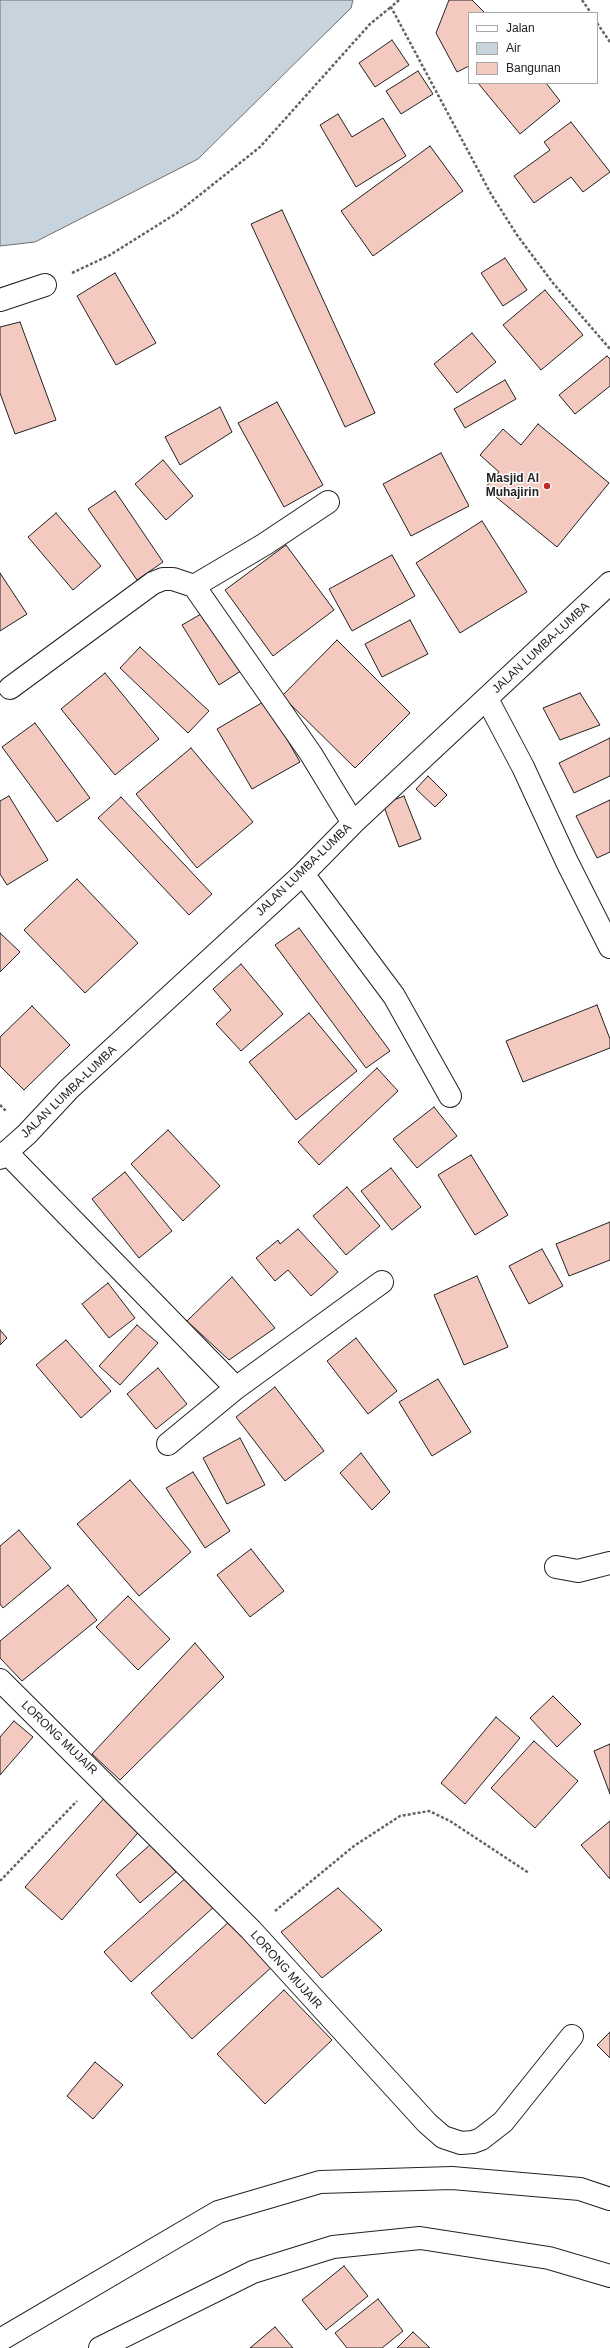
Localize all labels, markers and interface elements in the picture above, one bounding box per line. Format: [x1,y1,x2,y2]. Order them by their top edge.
legend [468,12,598,84]
text: Jalan [506,21,535,35]
text: Air [506,41,521,55]
text: Bangunan [506,61,561,75]
place label: Masjid Al Muhajirin [486,472,539,500]
marker: Masjid Al Muhajirin [542,481,552,491]
street label: JALAN LUMBA-LUMBA [490,599,592,697]
street label: JALAN LUMBA-LUMBA [253,821,355,919]
street label: JALAN LUMBA-LUMBA [18,1043,120,1141]
street label: LORONG MUJAIR [18,1698,100,1778]
street label: LORONG MUJAIR [247,1928,325,2012]

